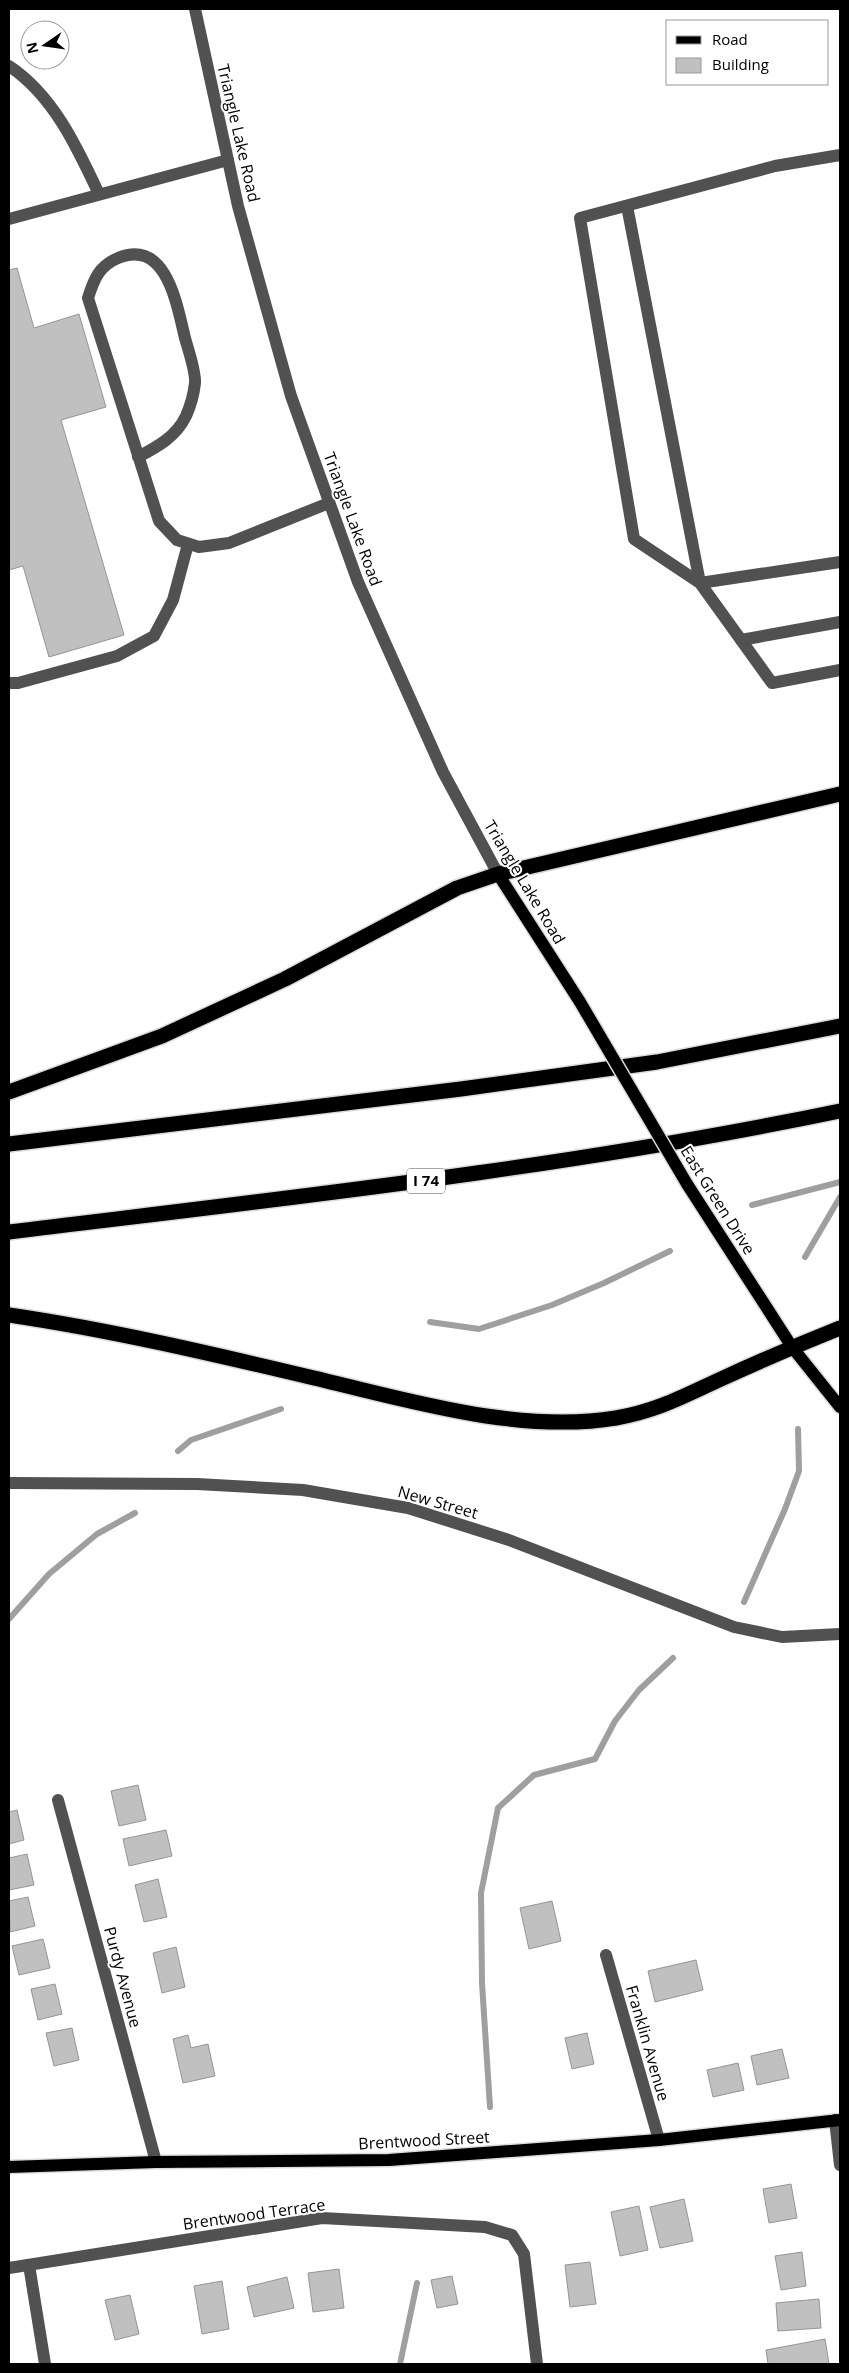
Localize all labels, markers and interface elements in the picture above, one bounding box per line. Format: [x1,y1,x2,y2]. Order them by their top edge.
north arrow [20,20,70,70]
legend [666,20,829,85]
text: Road [712,29,748,49]
text: N [21,40,42,56]
text: Building [712,54,769,74]
street label: Triangle Lake Road [212,62,266,204]
street label: Triangle Lake Road [319,449,387,589]
street label: Triangle Lake Road [479,816,571,948]
street label: East Green Drive [676,1141,760,1259]
road number: I 74 [407,1168,445,1194]
street label: New Street [395,1480,481,1524]
street label: Purdy Avenue [99,1924,147,2030]
street label: Franklin Avenue [621,1982,675,2104]
street label: Brentwood Street [358,2126,491,2154]
street label: Brentwood Terrace [181,2193,327,2235]

